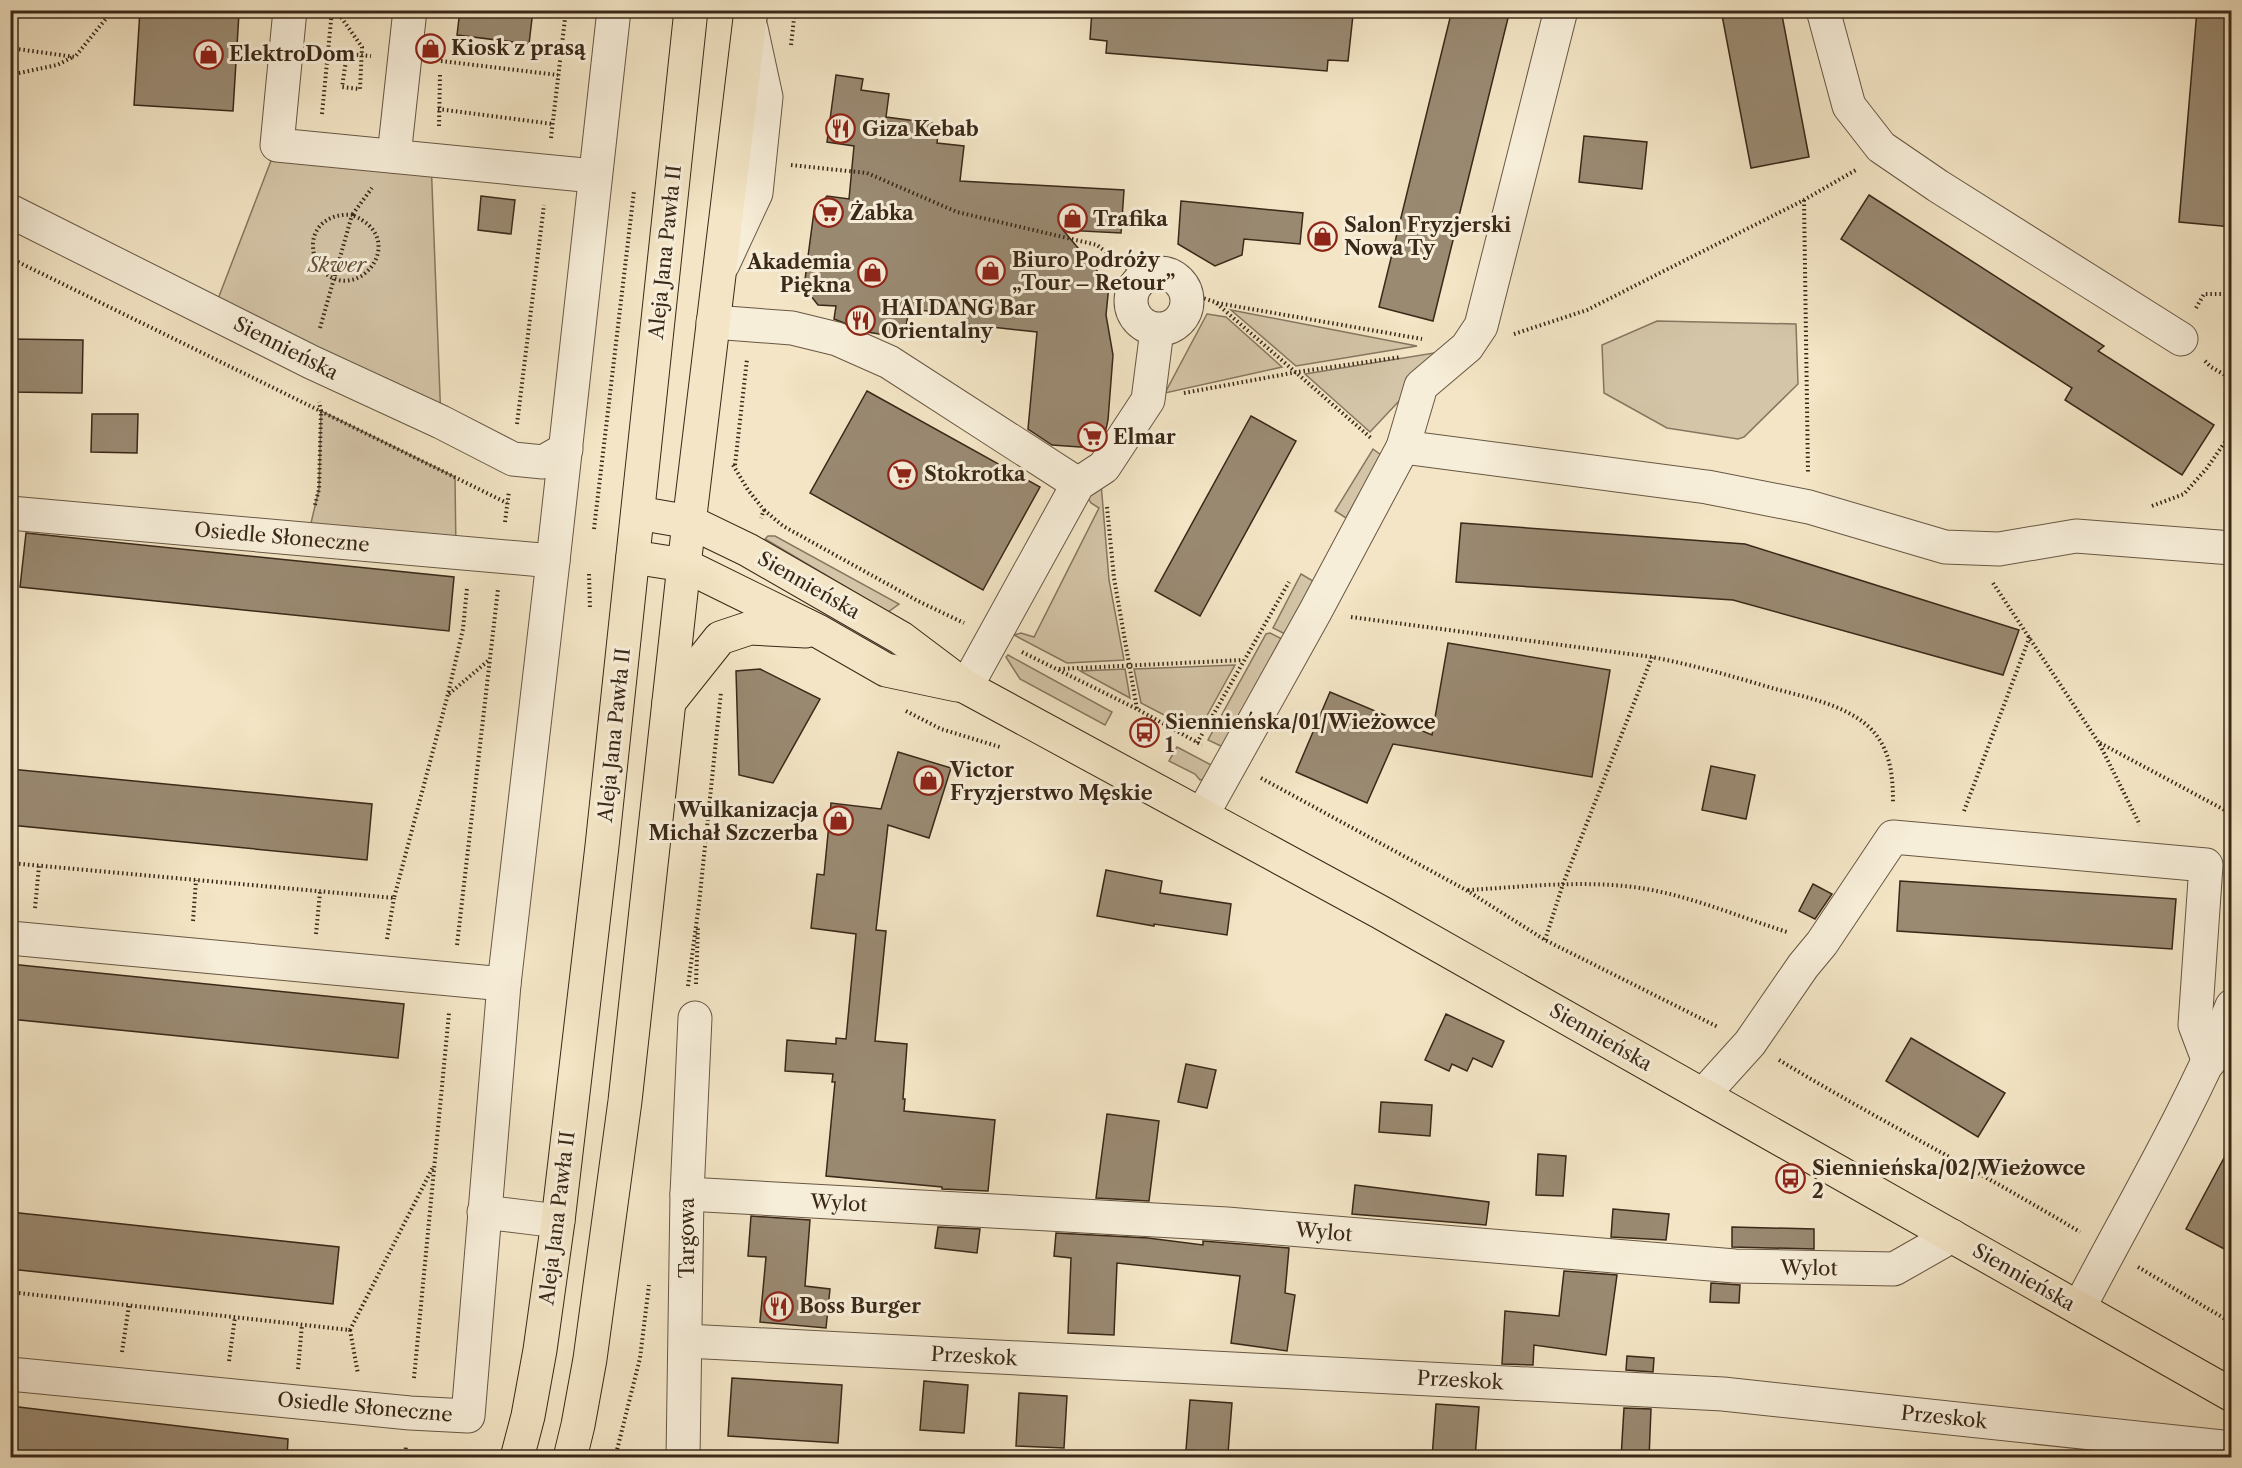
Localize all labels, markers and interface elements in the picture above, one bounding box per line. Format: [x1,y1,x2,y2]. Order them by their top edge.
shop icon: Kiosk z prasą [414,32,446,64]
place label: Kiosk z prasą [451,36,586,60]
shop icon: ElektroDom [192,38,224,70]
place label: ElektroDom [229,42,355,66]
restaurant icon: Giza Kebab [825,113,857,145]
place label: Giza Kebab [862,117,979,141]
street label: Aleja Jana Pawła II [644,164,686,341]
supermarket icon: Żabka [813,197,845,229]
place label: Żabka [850,200,914,225]
shop icon: Trafika [1056,203,1088,235]
place label: Trafika [1093,207,1168,231]
place label: Salon Fryzjerski Nowa Ty [1344,213,1511,260]
shop icon: Salon Fryzjerski Nowa Ty [1307,220,1339,252]
place label: Biuro Podróży „Tour – Retour” [1012,248,1175,295]
place label: Akademia Piękna [746,250,851,297]
park label: Skwer [307,253,368,277]
shop icon: Biuro Podróży „Tour – Retour” [975,255,1007,287]
shop icon: Akademia Piękna [856,257,888,289]
place label: HAI DANG Bar Orientalny [881,296,1036,343]
restaurant icon: HAI DANG Bar Orientalny [844,304,876,336]
street label: Siennieńska [230,311,343,385]
supermarket icon: Elmar [1076,421,1108,453]
place label: Elmar [1113,425,1176,449]
supermarket icon: Stokrotka [887,458,919,490]
place label: Stokrotka [924,462,1026,486]
street label: Osiedle Słoneczne [193,517,371,557]
street label: Siennieńska [754,546,865,624]
street label: Aleja Jana Pawła II [593,647,635,824]
place label: Siennieńska/01/Wieżowce 1 [1165,710,1436,757]
bus stop icon: Siennieńska/01/Wieżowce 1 [1128,717,1160,749]
place label: Victor Fryzjerstwo Męskie [949,758,1153,805]
shop icon: Victor Fryzjerstwo Męskie [913,765,945,797]
place label: Wulkanizacja Michał Szczerba [649,798,818,845]
shop icon: Wulkanizacja Michał Szczerba [823,805,855,837]
street label: Siennieńska [1546,998,1657,1076]
street label: Aleja Jana Pawła II [534,1130,580,1307]
place label: Siennieńska/02/Wieżowce 2 [1812,1156,2086,1203]
bus stop icon: Siennieńska/02/Wieżowce 2 [1775,1163,1807,1195]
street label: Wylot [809,1189,868,1216]
street label: Targowa [675,1197,699,1278]
street label: Wylot [1293,1217,1354,1246]
street label: Siennieńska [1969,1238,2080,1316]
street label: Wylot [1779,1255,1838,1280]
restaurant icon: Boss Burger [762,1290,794,1322]
place label: Boss Burger [799,1294,921,1318]
street label: Przeskok [930,1342,1019,1370]
street label: Przeskok [1416,1366,1505,1394]
street label: Osiedle Słoneczne [276,1387,454,1427]
street label: Przeskok [1900,1401,1990,1434]

